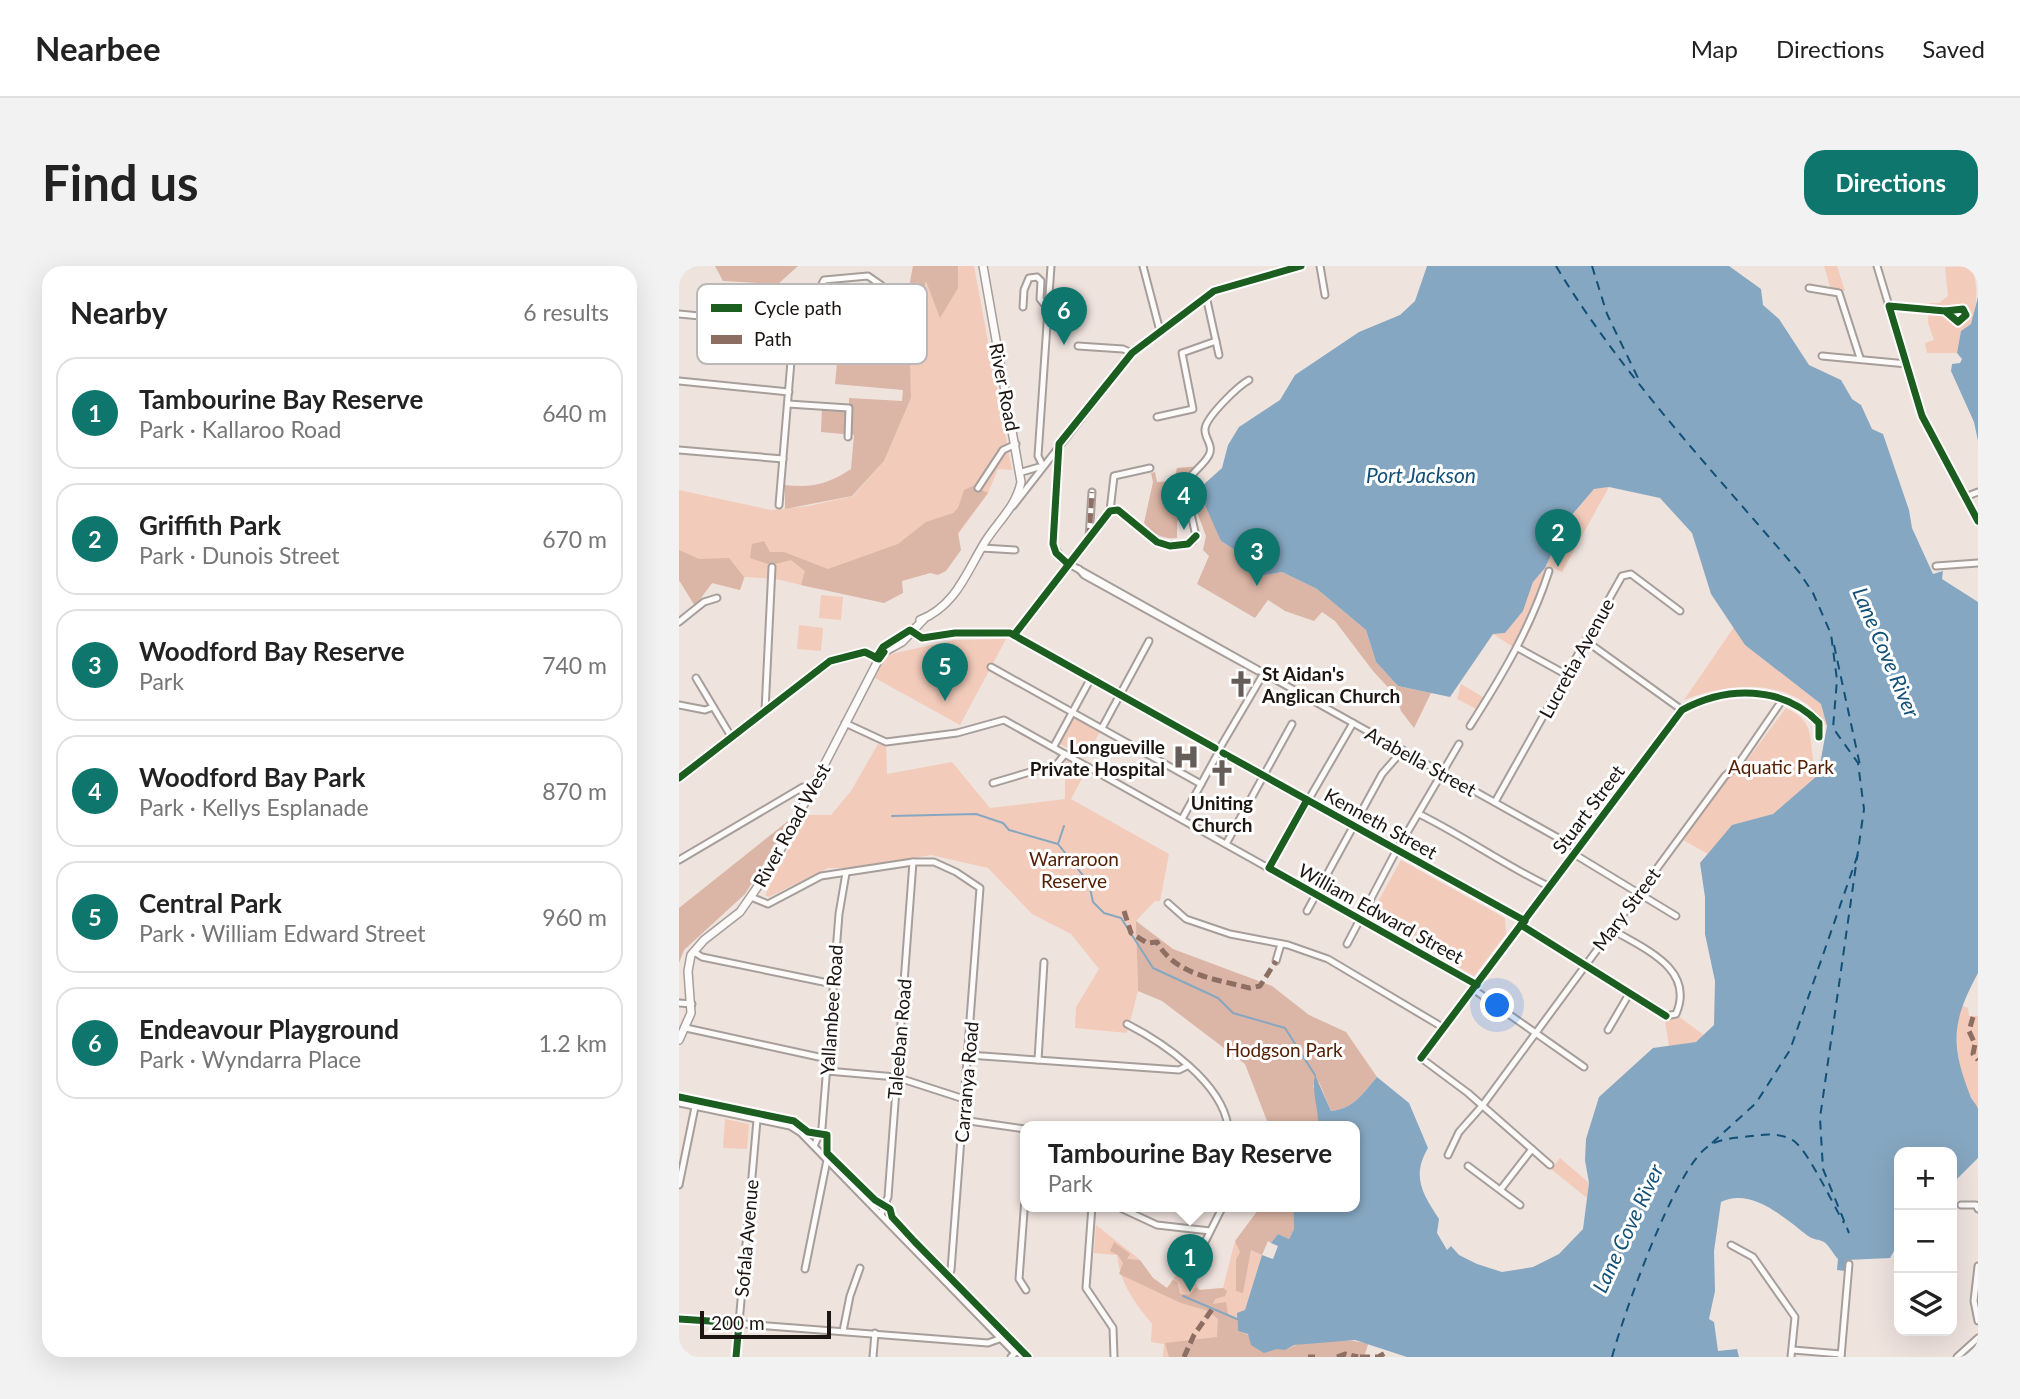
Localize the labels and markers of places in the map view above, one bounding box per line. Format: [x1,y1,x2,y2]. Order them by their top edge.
pin: 6 [1041,287,1087,345]
pin: 4 [1161,472,1207,530]
pin: 2 [1535,509,1581,567]
pin: 3 [1234,528,1280,586]
pin: 5 [922,643,968,701]
place label: St Aidan's Anglican Church [1261,662,1400,707]
church icon: St Aidan's Anglican Church [1226,669,1256,699]
place label: Longueville Private Hospital [1030,735,1165,780]
hospital icon: Longueville Private Hospital [1171,742,1201,772]
church icon: Uniting Church [1207,758,1237,788]
place label: Uniting Church [1191,791,1253,836]
pin: 1 [1167,1234,1213,1292]

